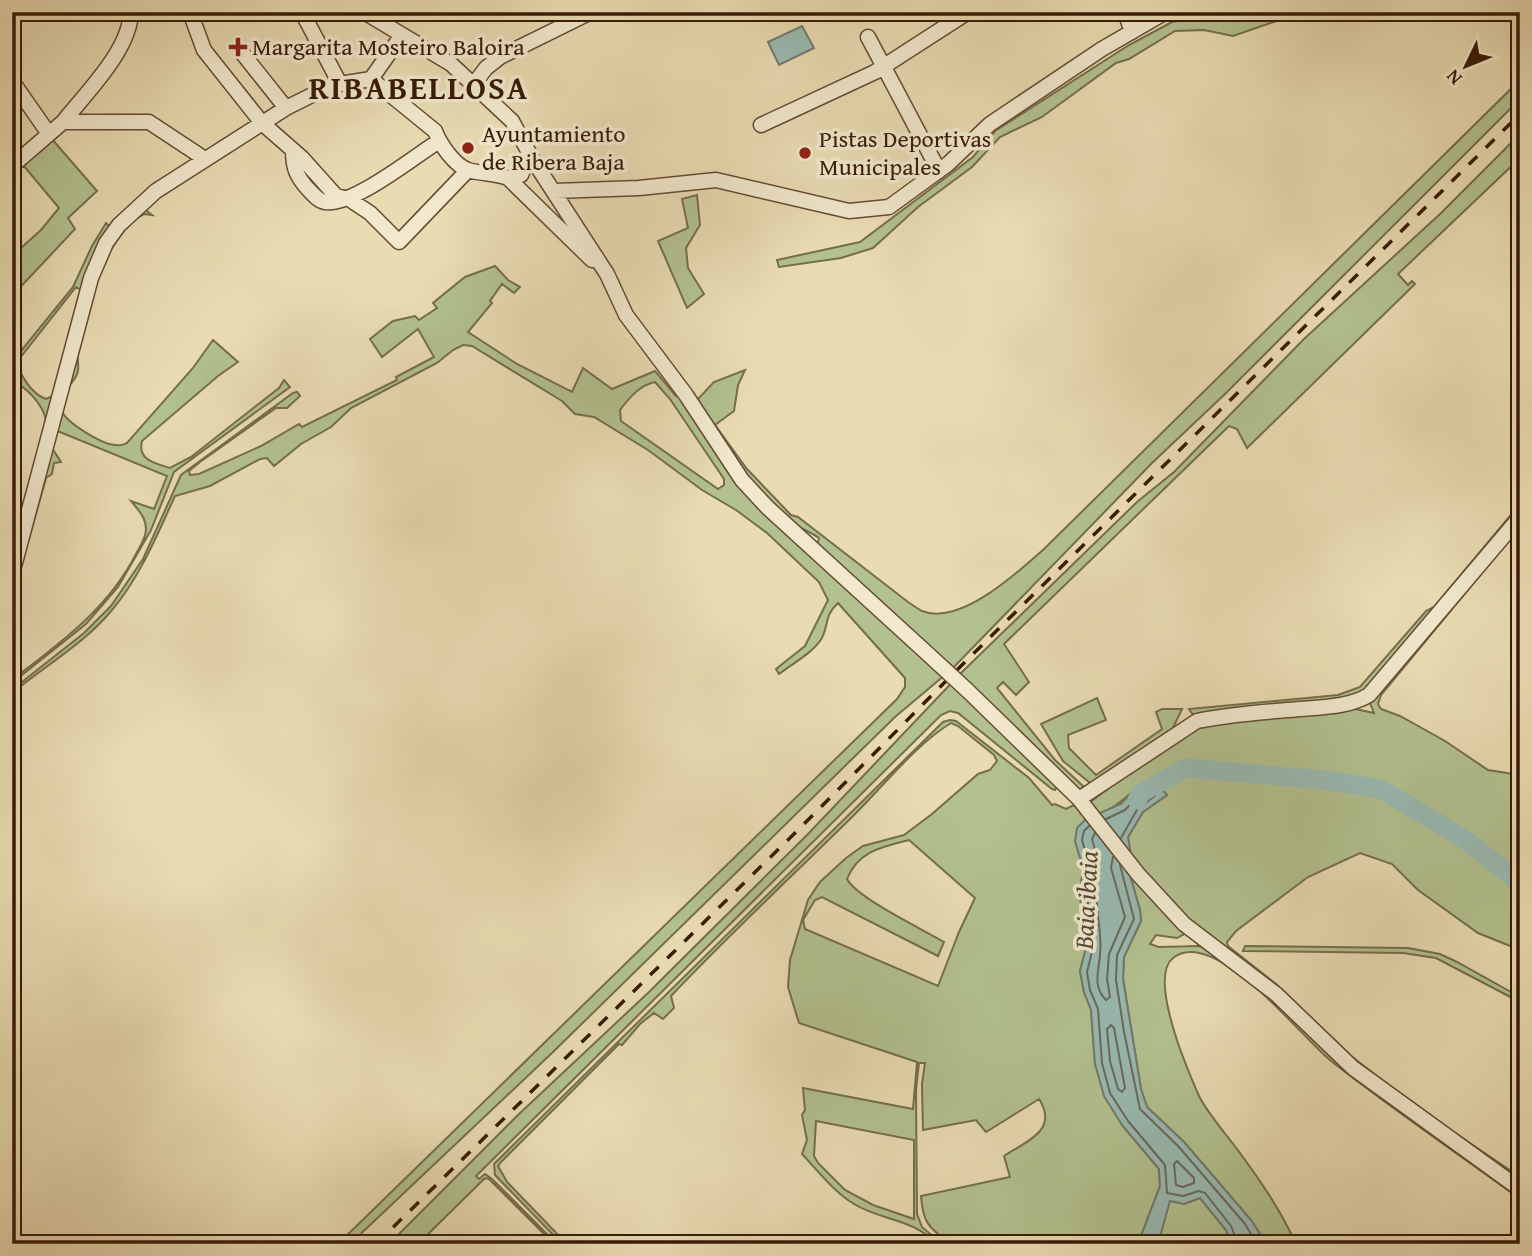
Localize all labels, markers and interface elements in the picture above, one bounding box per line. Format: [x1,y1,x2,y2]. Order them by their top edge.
place label: Margarita Mosteiro Baloira [252,29,525,64]
north arrow [1430,32,1500,102]
marker: Margarita Mosteiro Baloira [230,39,246,55]
text: N [1439,63,1468,92]
district label: RIBABELLOSA [309,64,529,111]
place label: Ayuntamiento de Ribera Baja [482,116,625,179]
place label: Pistas Deportivas Municipales [819,121,991,184]
marker: Ayuntamiento de Ribera Baja [460,140,476,156]
marker: Pistas Deportivas Municipales [797,145,813,161]
water label: Baia ibaia [1063,850,1108,951]

